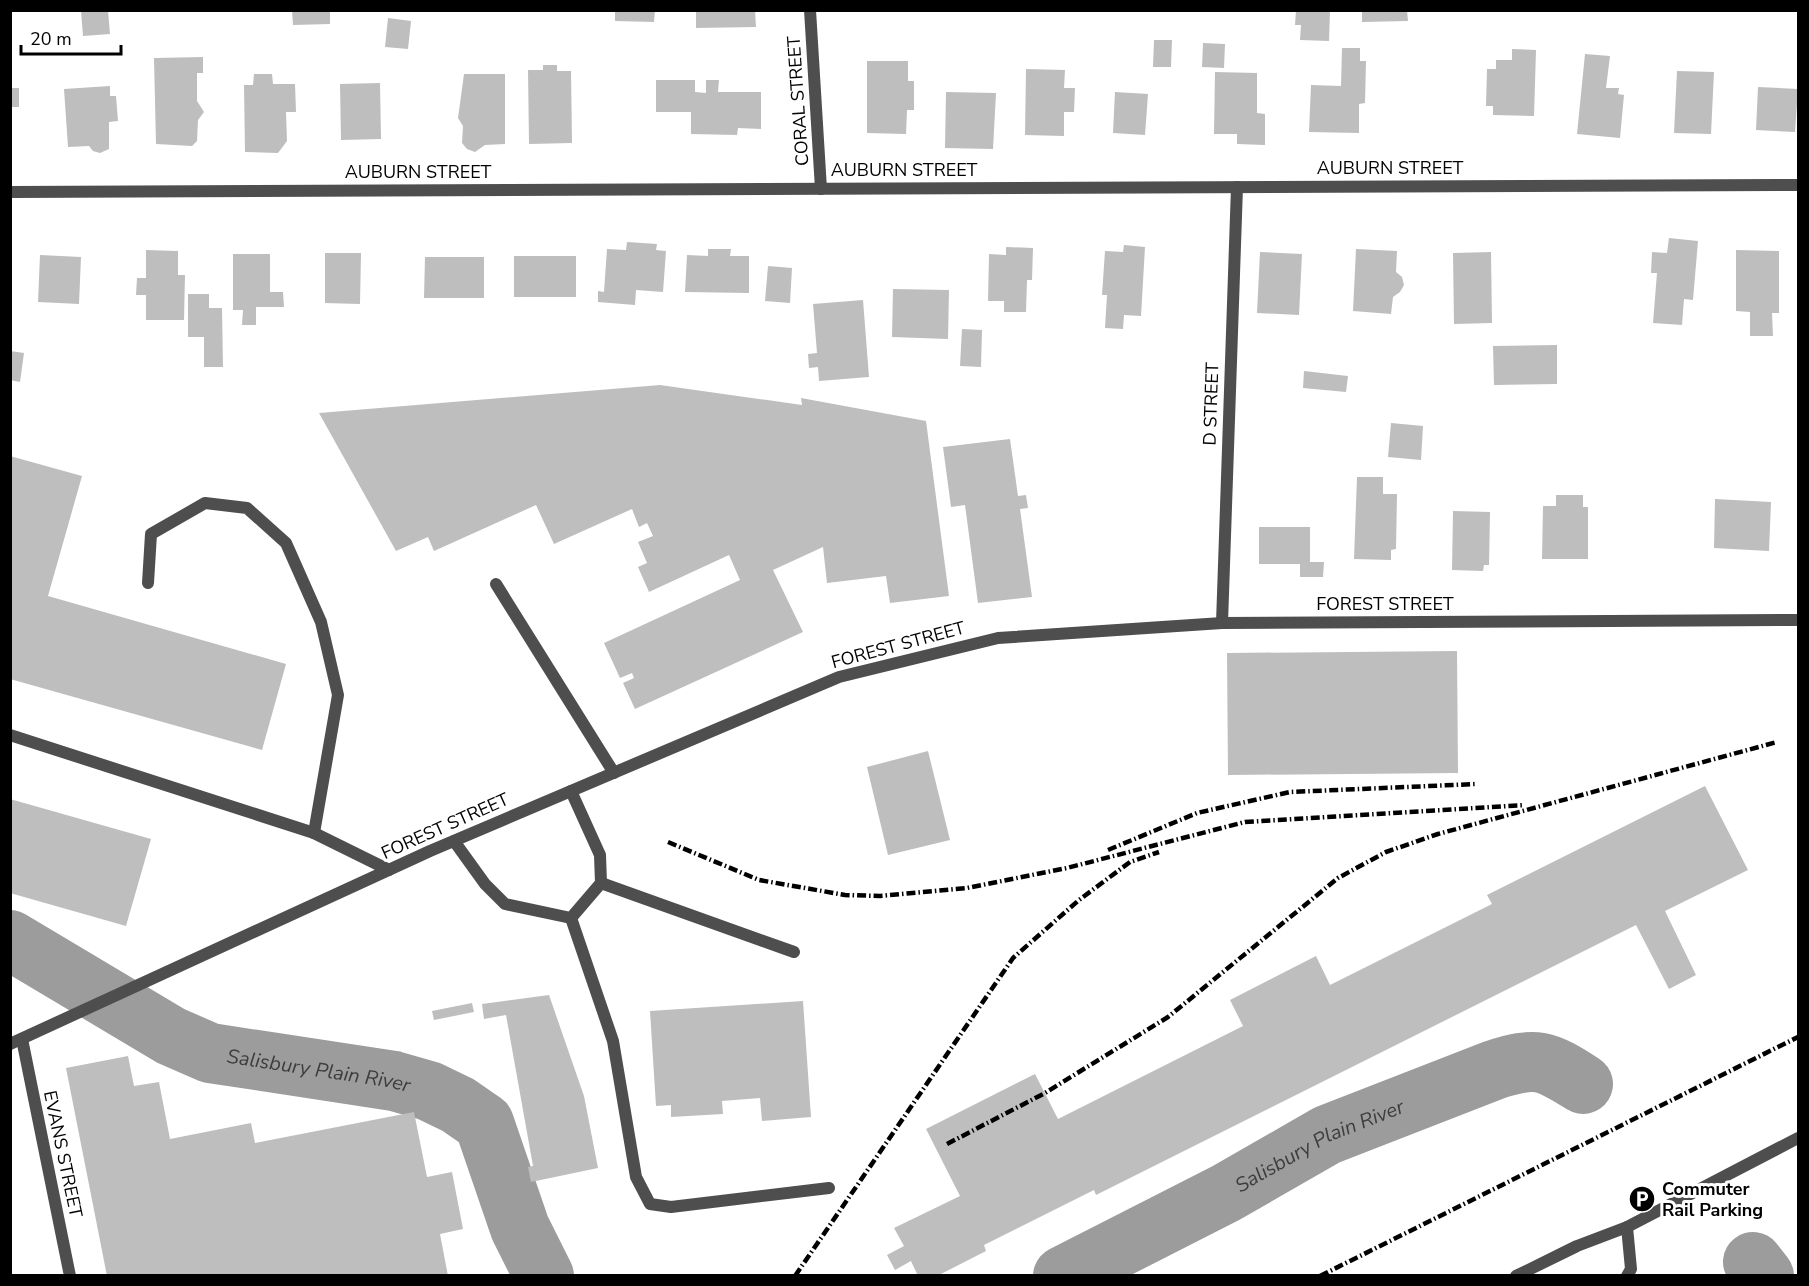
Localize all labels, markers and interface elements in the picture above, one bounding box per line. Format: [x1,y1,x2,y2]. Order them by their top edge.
scale bar [21,18,122,56]
text: 20 m [30,27,72,51]
street label: CORAL STREET [781,35,815,167]
street label: AUBURN STREET [1317,156,1463,180]
street label: AUBURN STREET [831,158,977,182]
street label: AUBURN STREET [345,160,491,184]
street label: D STREET [1198,362,1224,446]
street label: FOREST STREET [1316,592,1454,616]
street label: FOREST STREET [829,616,968,674]
street label: FOREST STREET [377,787,513,865]
water label: Salisbury Plain River [225,1042,415,1099]
street label: EVANS STREET [38,1088,88,1220]
water label: Salisbury Plain River [1230,1093,1409,1199]
place label: Commuter Rail Parking [1662,1177,1763,1222]
parking icon: Commuter Rail Parking [1627,1184,1657,1214]

